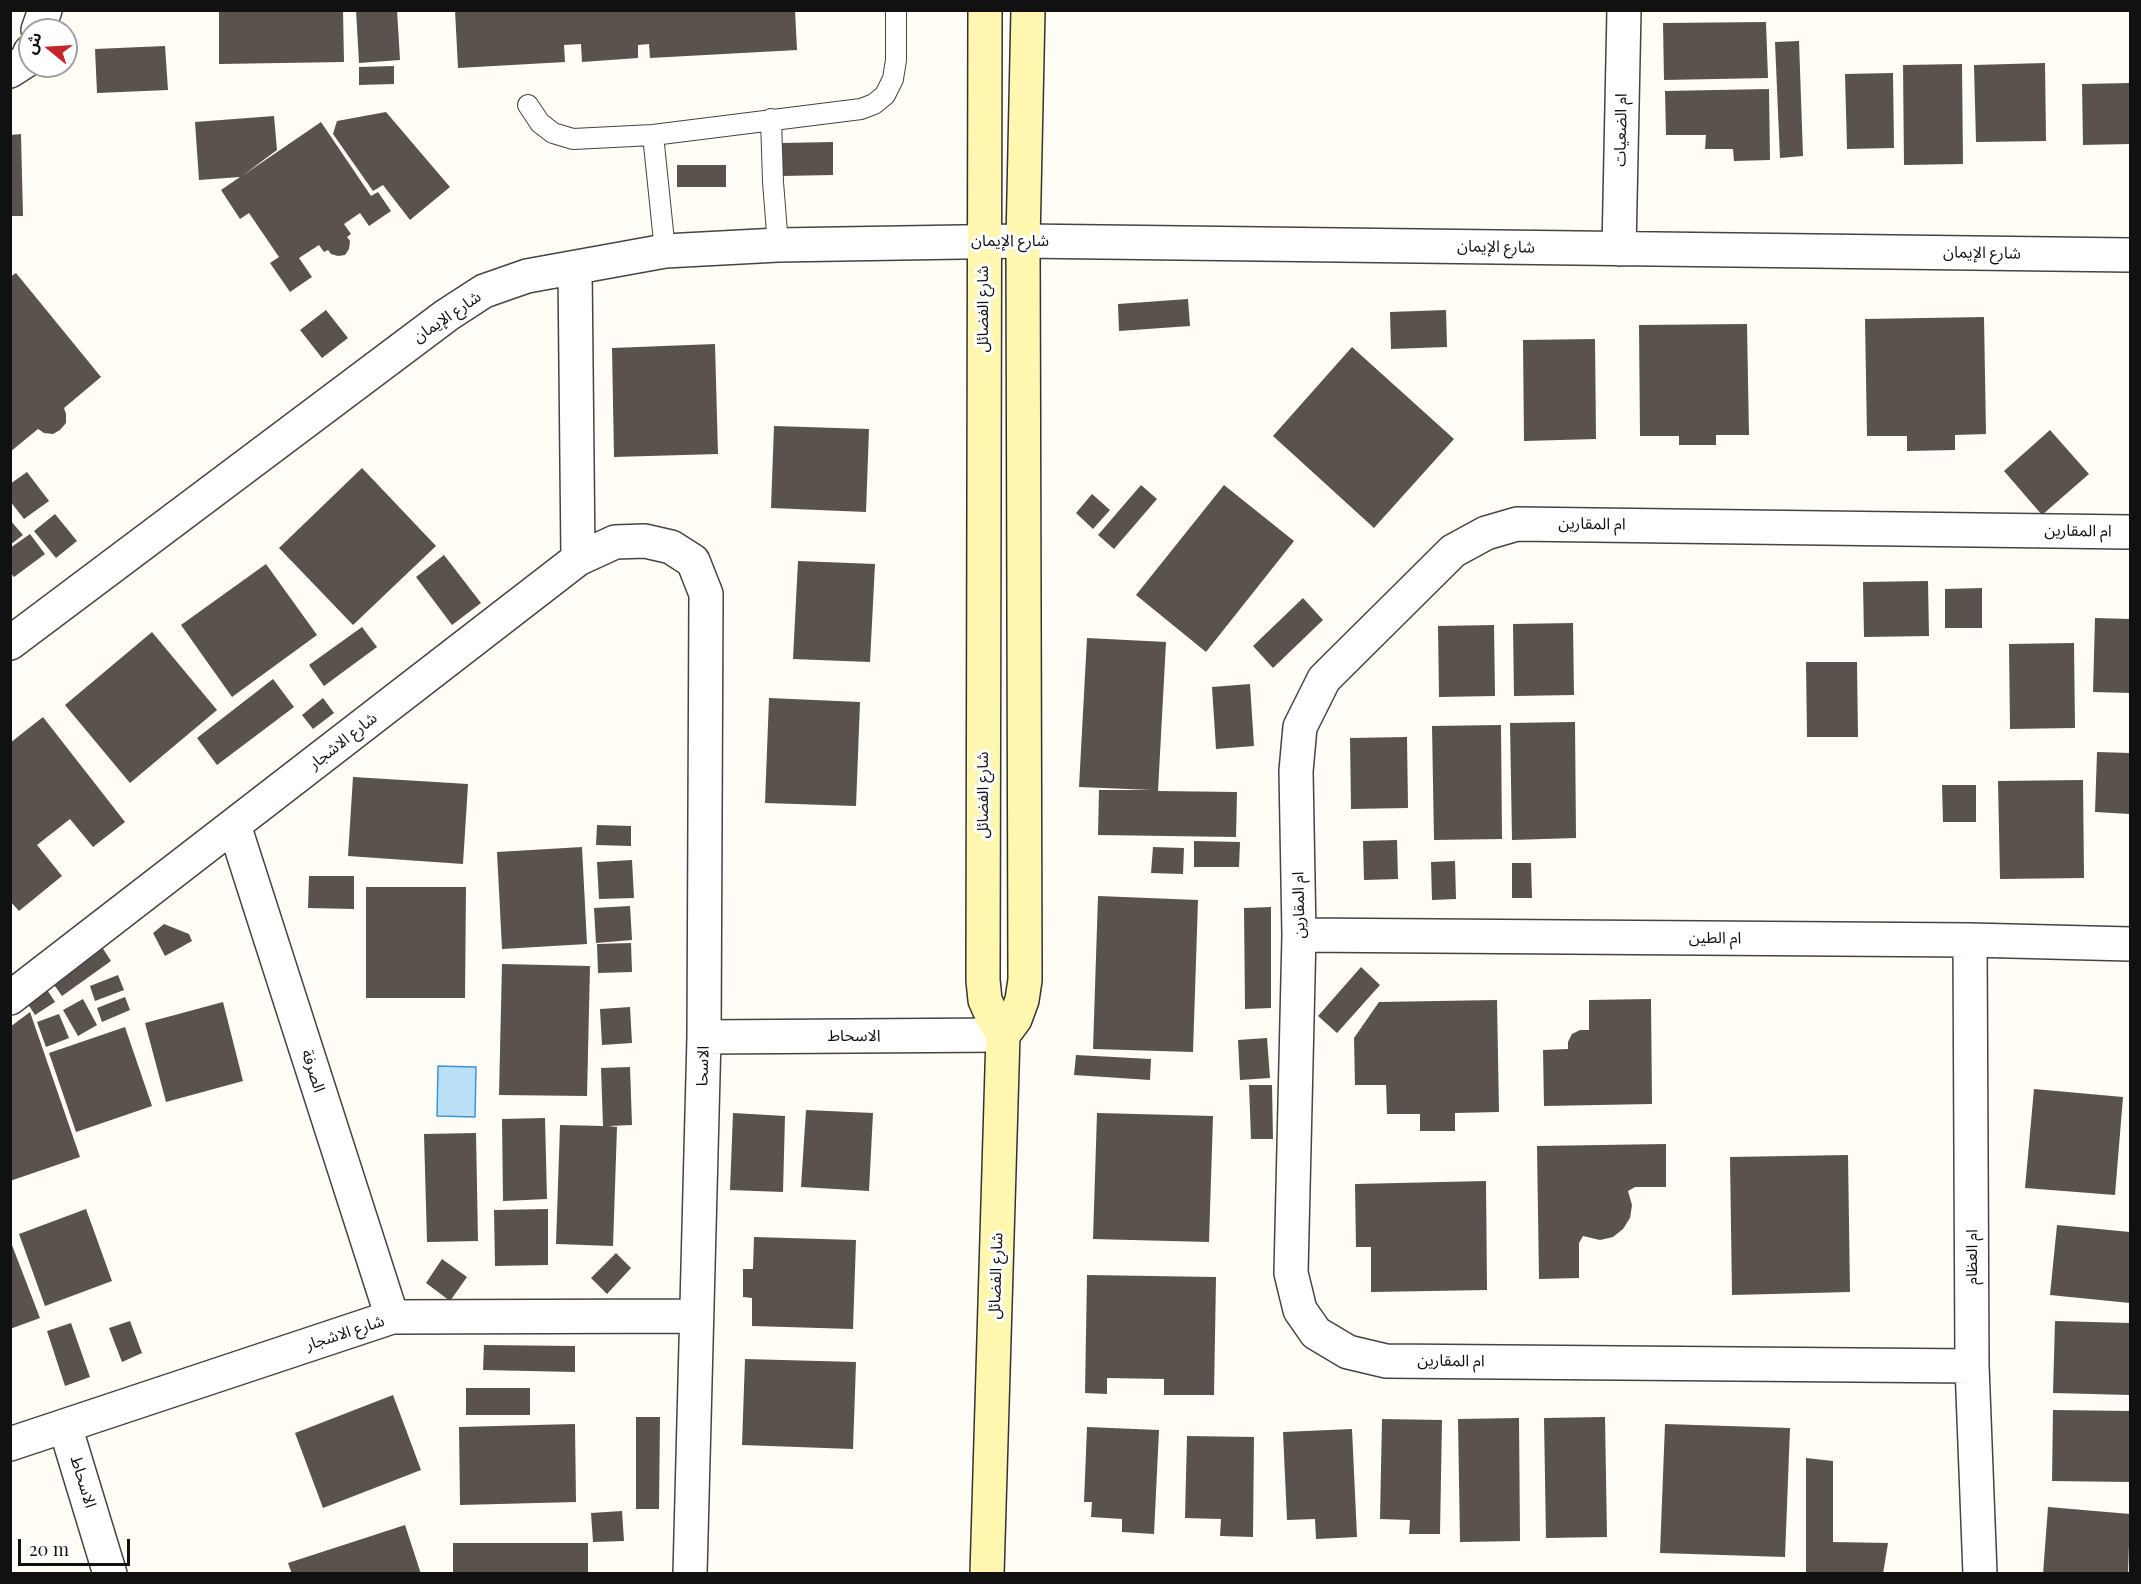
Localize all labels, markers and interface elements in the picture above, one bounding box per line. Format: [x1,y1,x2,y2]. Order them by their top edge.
north arrow [18,18,78,78]
text: ش [19,29,46,57]
street label: ام الضعيات [1611,93,1631,167]
street label: شارع الإيمان [971,231,1049,251]
street label: شارع الإيمان [1457,237,1535,257]
street label: شارع الإيمان [1943,243,2021,263]
street label: شارع الفضائل [973,266,993,352]
street label: شارع الإيمان [409,287,485,347]
street label: ام المقارين [1558,514,1626,534]
street label: ام المقارين [2044,521,2112,541]
street label: شارع الاشجار [305,708,381,774]
street label: شارع الفضائل [973,752,993,838]
street label: ام المقارين [1289,871,1309,939]
street label: ام الطين [1689,928,1741,948]
street label: الاسحاط [827,1026,881,1046]
street label: الاسحا [693,1045,713,1087]
street label: الصرفة [297,1047,329,1095]
street label: ام العظام [1962,1229,1982,1285]
street label: شارع الفضائل [985,1232,1007,1320]
street label: شارع الاشجار [303,1311,387,1355]
street label: ام المقارين [1417,1351,1485,1371]
street label: الاسحاط [66,1454,100,1510]
scale bar [21,1527,134,1565]
text: 20 m [29,1537,69,1561]

